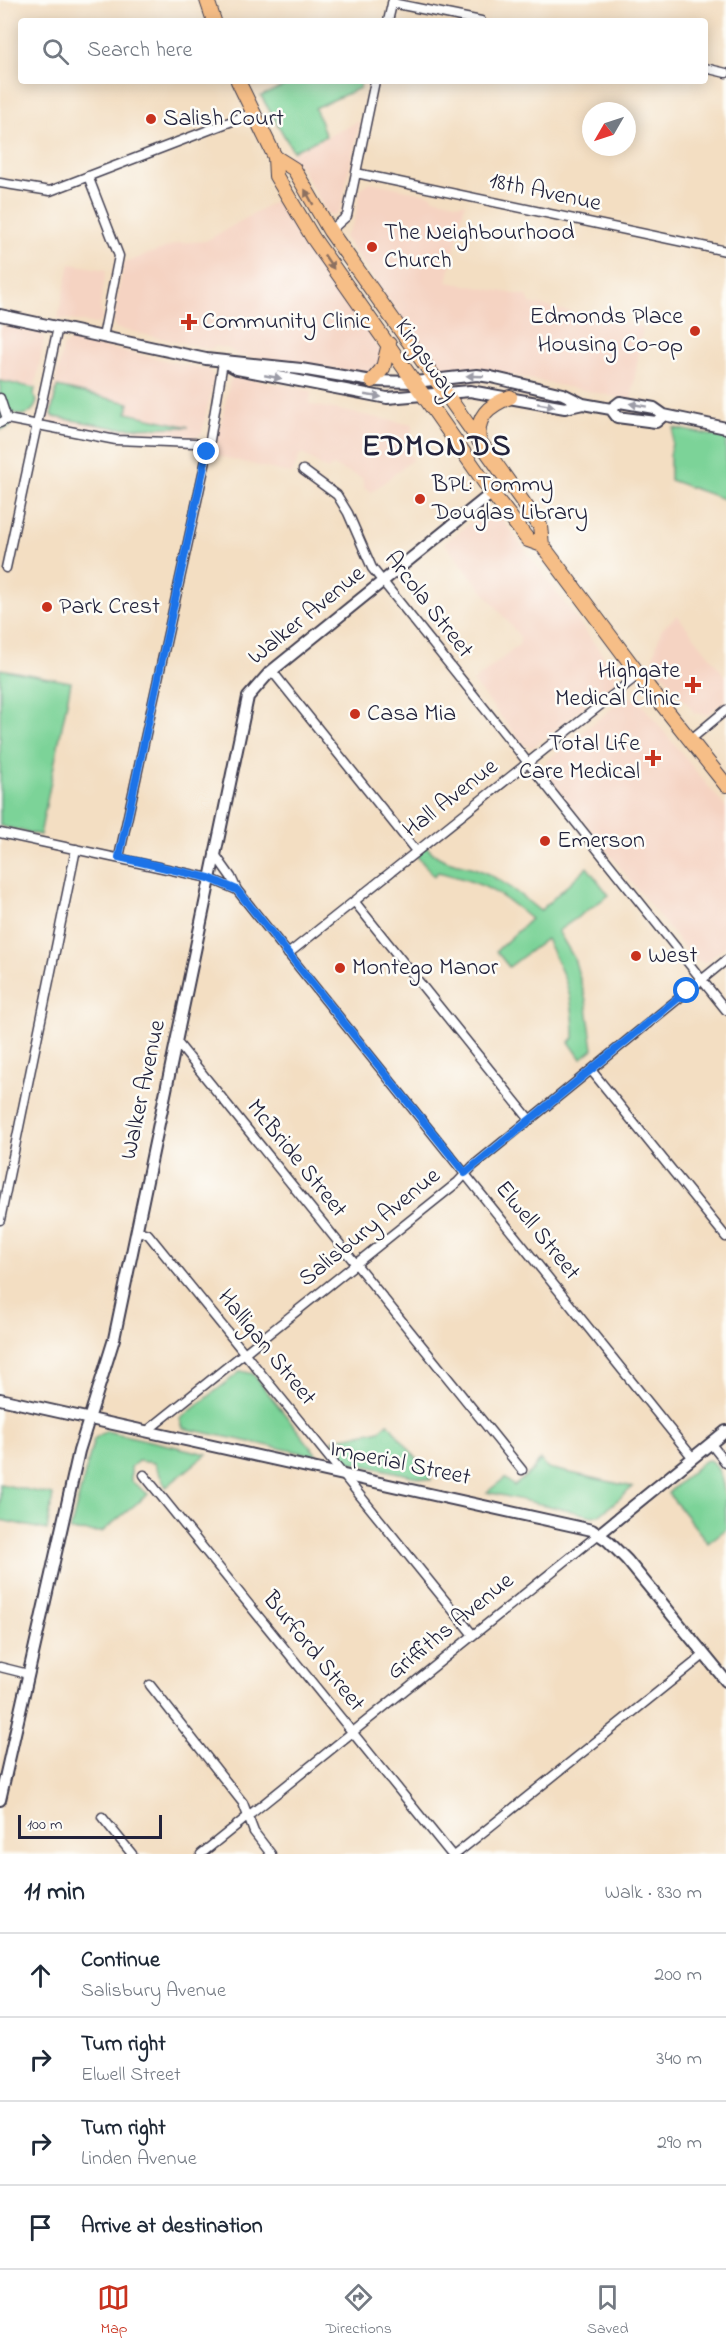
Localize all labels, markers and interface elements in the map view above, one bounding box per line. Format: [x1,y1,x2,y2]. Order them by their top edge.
search box [18,18,708,84]
icon: search [39,35,72,68]
text: Search here [87,35,192,67]
place label: Salish Court [163,102,284,137]
north arrow [582,102,636,156]
marker: Salish Court [144,112,158,126]
street label: 18th Avenue [486,164,605,222]
one-way arrow [304,188,314,205]
place label: The Neighbourhood Church [384,216,575,279]
marker: The Neighbourhood Church [365,240,379,254]
one-way arrow [323,254,334,270]
place label: Edmonds Place Housing Co-op [529,300,683,363]
place label: Community Clinic [202,305,371,341]
street label: Kingsway [384,312,467,409]
marker: Community Clinic [180,313,198,331]
marker: Edmonds Place Housing Co-op [688,324,702,338]
one-way arrow [264,372,283,382]
one-way arrow [465,372,484,381]
one-way arrow [363,391,382,401]
one-way arrow [537,400,556,409]
one-way arrow [628,400,647,409]
district label: EDMONDS [362,426,512,470]
route end [193,438,219,464]
place label: BPL: Tommy Douglas Library [431,468,588,532]
marker: BPL: Tommy Douglas Library [413,492,427,506]
street label: Arcola Street [375,544,481,666]
street label: Walker Avenue [241,558,373,674]
place label: Park Crest [59,590,160,625]
marker: Park Crest [40,600,54,614]
place label: Highgate Medical Clinic [555,654,680,717]
marker: Highgate Medical Clinic [684,676,702,694]
place label: Casa Mia [367,697,456,732]
marker: Casa Mia [348,707,362,721]
place label: Total Life Care Medical [519,727,640,790]
marker: Total Life Care Medical [644,749,662,767]
street label: Hall Avenue [396,750,506,847]
place label: Emerson [557,824,645,859]
marker: Emerson [538,834,552,848]
place label: West [648,939,698,974]
marker: West [629,949,643,963]
place label: Montego Manor [352,951,499,986]
marker: Montego Manor [333,961,347,975]
route start [673,977,699,1003]
street label: Walker Avenue [112,1017,176,1163]
street label: McBride Street [237,1092,355,1226]
street label: Salisbury Avenue [291,1160,449,1297]
street label: Elwell Street [486,1174,588,1288]
street label: Halligan Street [208,1282,324,1414]
street label: Imperial Street [326,1432,474,1496]
street label: Griffiths Avenue [380,1565,522,1689]
street label: Burford Street [253,1583,373,1720]
scale bar [18,1812,162,1840]
text: 100 m [27,1813,62,1837]
text: 11 min [24,1874,85,1912]
text: Walk · 830 m [604,1879,702,1908]
text: Continue [81,1945,160,1977]
icon: ahead [24,1959,57,1992]
text: 200 m [654,1961,702,1990]
text: Salisbury Avenue [81,1977,226,2006]
text: Turn right [81,2029,166,2061]
icon: right [24,2043,57,2076]
text: 340 m [656,2045,702,2074]
text: Elwell Street [81,2061,181,2090]
text: Turn right [81,2113,166,2145]
icon: right [24,2127,57,2160]
text: 290 m [657,2129,702,2158]
text: Linden Avenue [81,2145,197,2174]
icon: arrive [24,2211,57,2244]
text: Arrive at destination [81,2211,263,2243]
tab: Map [97,2281,130,2341]
tab: Directions [325,2281,392,2341]
tab: Saved [587,2281,629,2341]

